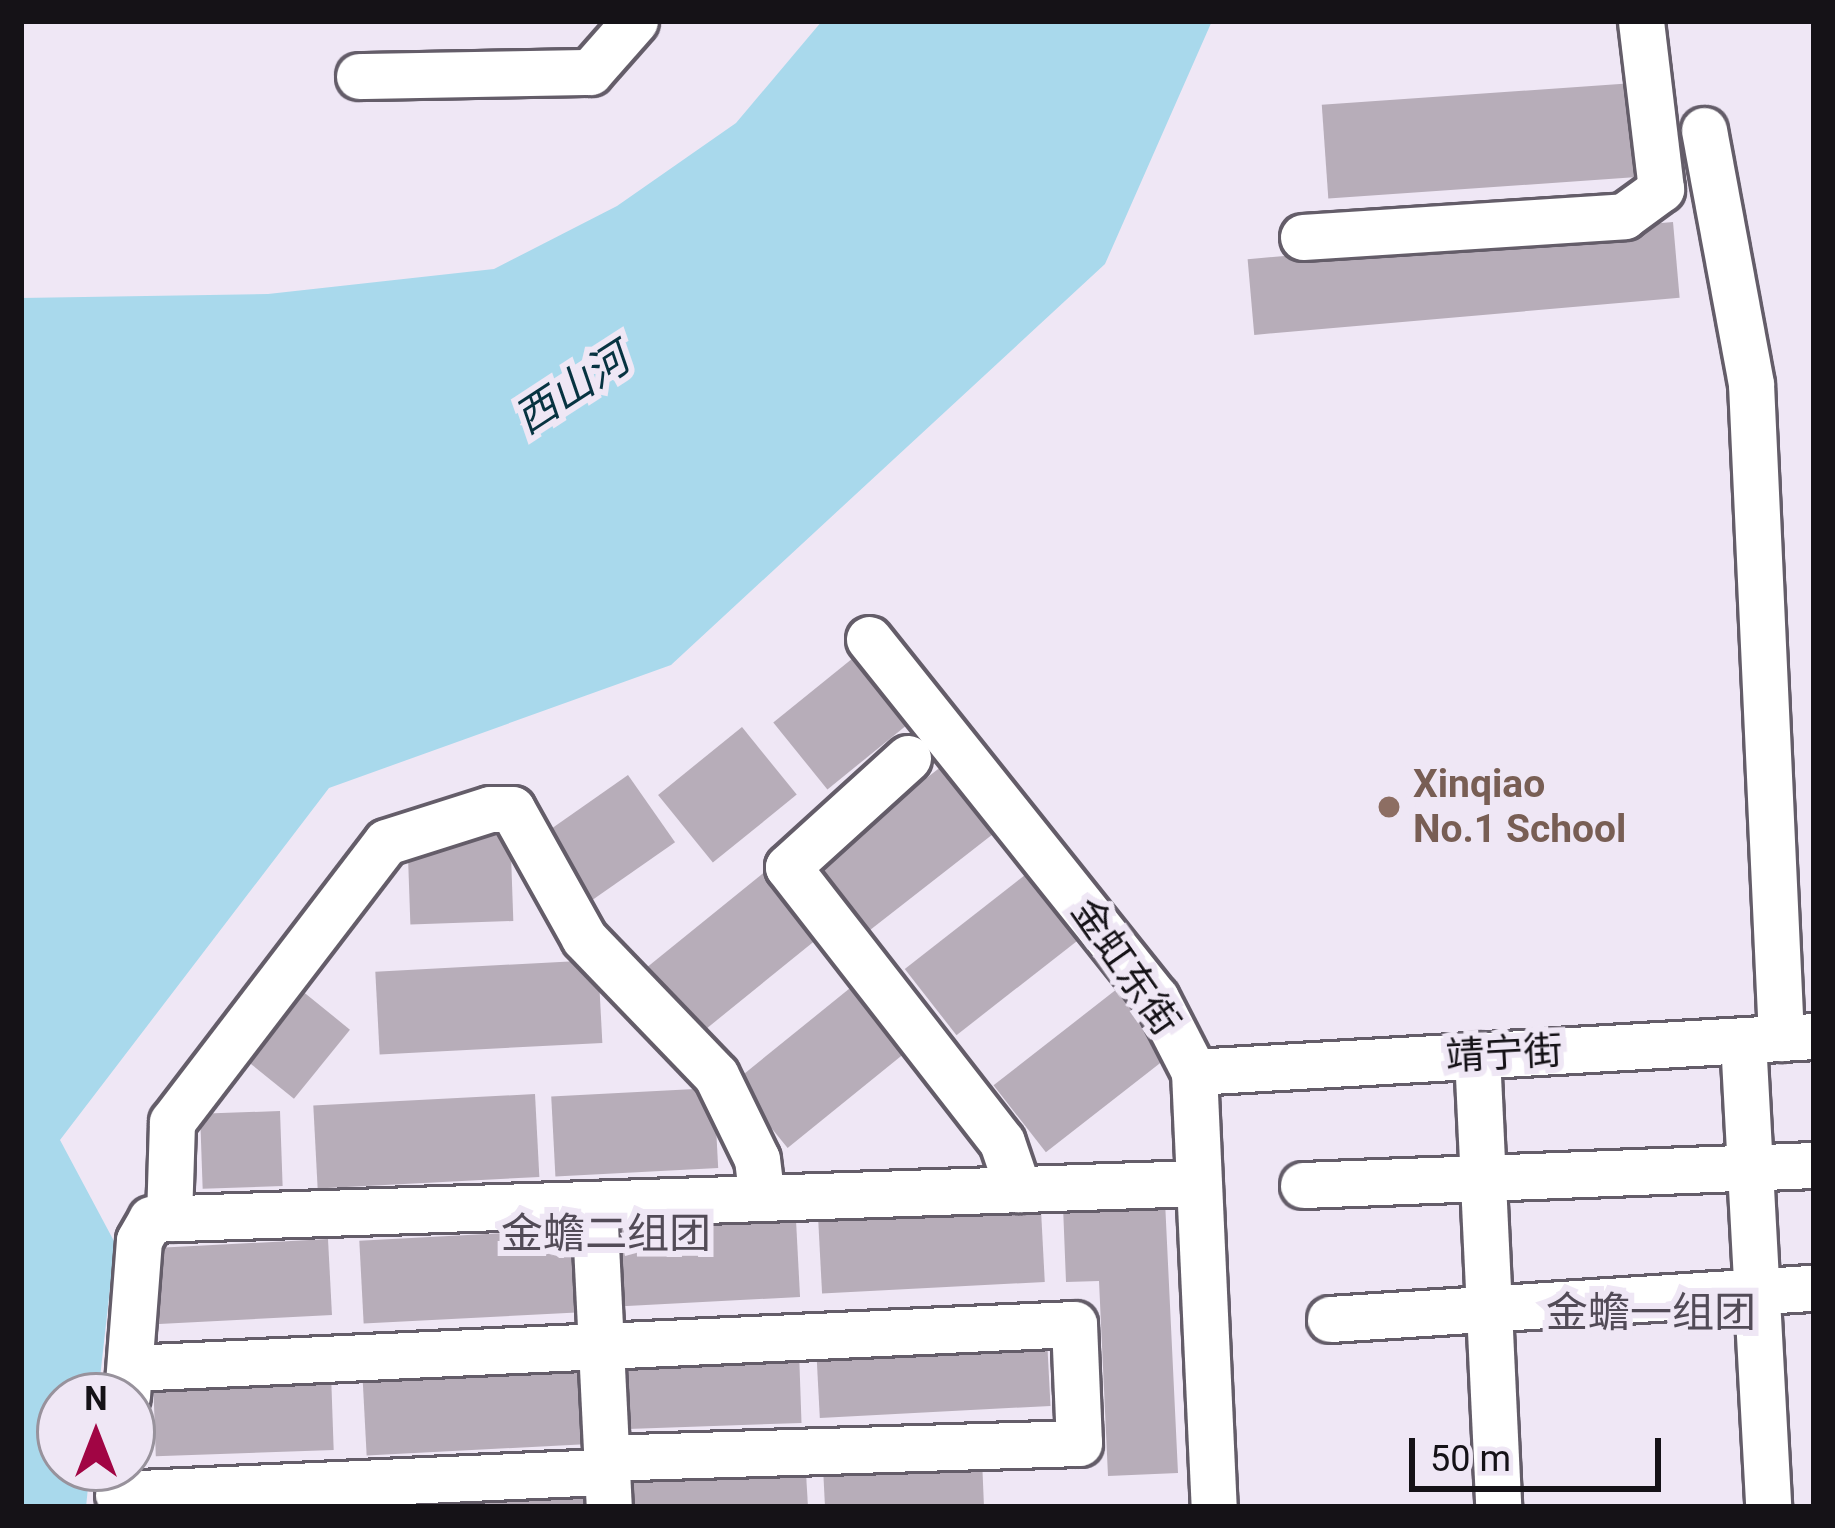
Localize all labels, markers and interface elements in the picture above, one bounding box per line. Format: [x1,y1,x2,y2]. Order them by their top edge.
water label: 西山河 [505,334,639,444]
place label: Xinqiao No.1 School [1413,762,1626,853]
marker: Xinqiao No.1 School [1376,794,1402,820]
street label: 金虹东街 [1061,890,1189,1044]
street label: 靖宁街 [1444,1028,1564,1080]
district label: 金蟾二组团 [501,1209,711,1259]
district label: 金蟾一组团 [1546,1288,1756,1338]
north arrow [36,1372,156,1492]
text: N [84,1379,108,1418]
scale bar [1415,1414,1667,1488]
text: 50 m [1430,1438,1511,1480]

